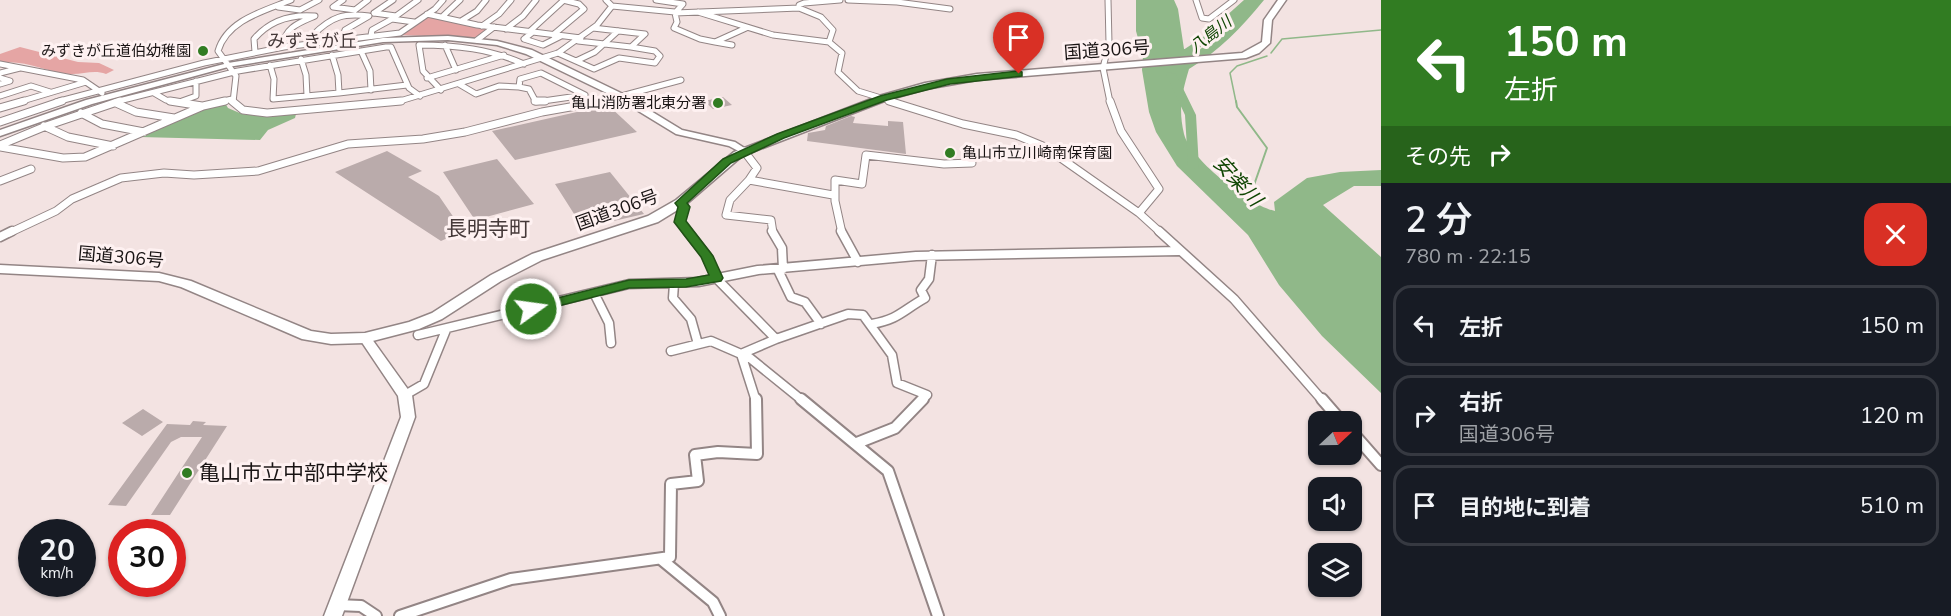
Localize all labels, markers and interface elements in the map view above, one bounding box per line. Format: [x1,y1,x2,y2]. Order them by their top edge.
water label: 八島川 [1185,10,1238,58]
pin [993,12,1044,74]
text: 150 m [1504,14,1628,71]
icon: arrive [1002,21,1035,54]
icon: left [1405,24,1483,102]
district label: みずきが丘 [267,29,357,53]
street label: 国道306号 [1063,35,1151,65]
place label: みずきが丘道伯幼稚園 [41,41,191,61]
marker: みずきが丘道伯幼稚園 [196,44,210,58]
text: 左折 [1504,72,1558,109]
place label: 亀山消防署北東分署 [571,93,706,113]
marker: 亀山消防署北東分署 [711,96,725,110]
icon: right [1483,138,1516,171]
text: その先 [1405,142,1471,172]
place label: 亀山市立川崎南保育園 [962,143,1112,163]
marker: 亀山市立川崎南保育園 [943,146,957,160]
water label: 安楽川 [1207,150,1269,214]
street label: 国道306号 [572,184,662,236]
text: 2 分 [1405,196,1472,245]
button: close [1864,203,1927,266]
district label: 長明寺町 [446,215,530,243]
street label: 国道306号 [77,241,165,273]
text: 780 m · 22:15 [1405,243,1531,270]
position arrow [499,277,563,341]
icon: left [1408,309,1441,342]
text: 150 m [1860,311,1924,341]
text: 左折 [1459,313,1503,343]
text: 右折 [1459,388,1503,418]
icon: right [1408,399,1441,432]
text: 120 m [1860,401,1924,431]
north arrow [1308,411,1362,465]
map controls [1308,411,1362,597]
text: 国道306号 [1459,421,1555,448]
place label: 亀山市立中部中学校 [199,459,388,487]
marker: 亀山市立中部中学校 [180,466,194,480]
button: sound [1308,477,1362,531]
icon: arrive [1408,489,1441,522]
text: 510 m [1860,491,1924,521]
text: 目的地に到着 [1459,493,1591,523]
speed limit sign: 30 [108,519,186,597]
text: 20 [39,530,75,571]
button: layers [1308,543,1362,597]
text: km/h [40,563,74,583]

